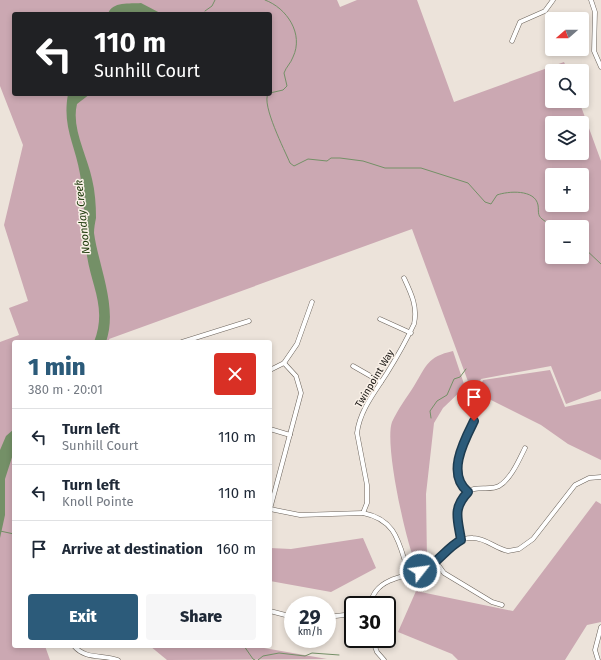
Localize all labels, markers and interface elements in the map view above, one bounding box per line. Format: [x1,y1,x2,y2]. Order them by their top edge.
north arrow [545,12,589,56]
map controls [545,12,589,264]
text: 110 m [94,26,166,59]
icon: left [28,28,80,80]
text: Sunhill Court [94,60,200,82]
button: search [545,64,589,108]
button: layers [545,116,589,160]
button: + [545,168,589,212]
water label: Noonday Creek [72,179,93,255]
button: − [545,220,589,264]
street label: Twinpoint Way [353,347,397,410]
text: 1 min [28,353,86,381]
button: close [214,353,256,395]
pin [457,380,491,421]
text: 380 m · 20:01 [28,382,103,397]
icon: arrive [463,386,485,408]
text: Turn left [62,420,120,438]
icon: left [28,426,50,448]
text: 110 m [218,428,256,446]
text: Sunhill Court [62,438,139,453]
text: Turn left [62,476,120,494]
icon: left [28,482,50,504]
text: 110 m [218,484,256,502]
text: Knoll Pointe [62,494,134,509]
icon: arrive [28,538,50,560]
text: Arrive at destination [62,540,203,558]
text: 160 m [216,540,256,558]
position arrow [399,550,441,592]
button: Exit [28,594,138,640]
button: Share [146,594,256,640]
speed limit sign: 30 [344,596,396,648]
text: 29 [299,605,321,629]
text: km/h [298,626,322,638]

